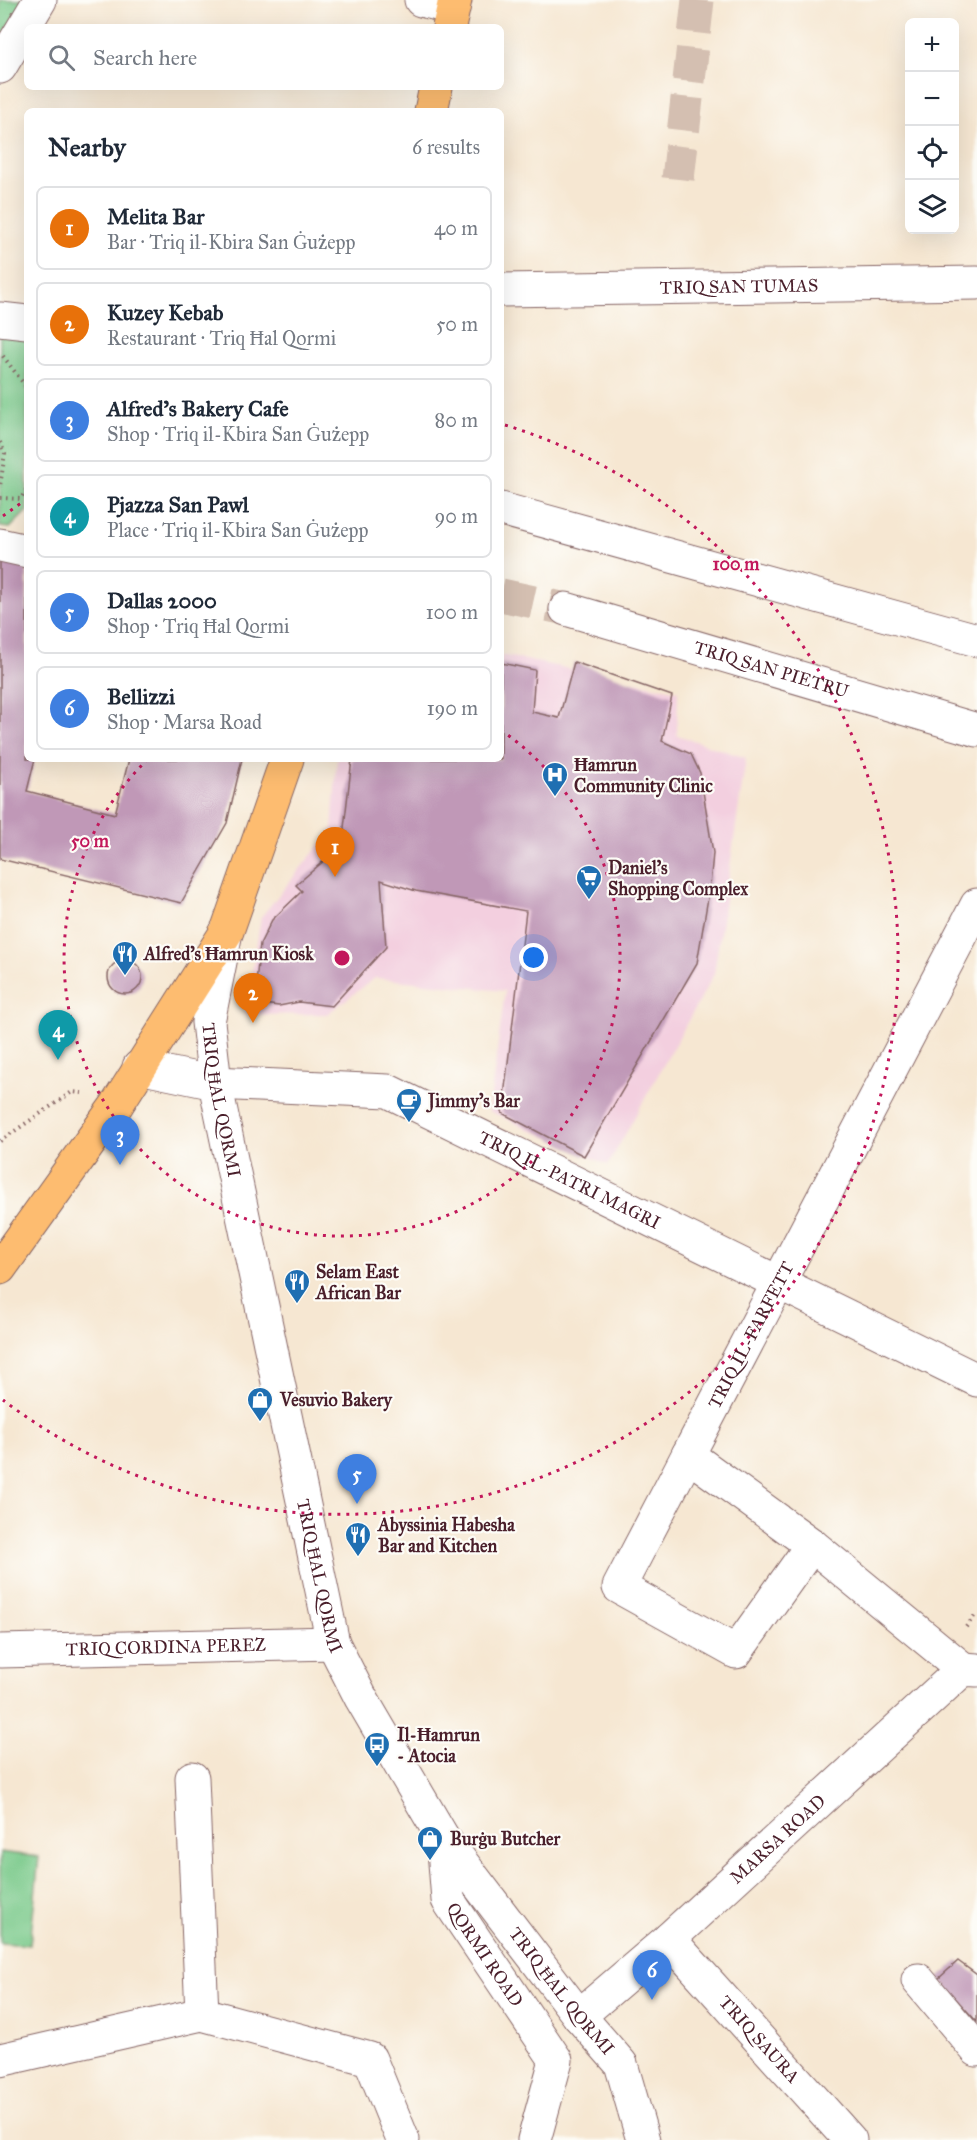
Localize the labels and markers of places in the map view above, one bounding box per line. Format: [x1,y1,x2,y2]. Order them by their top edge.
place label: Ħamrun Community Clinic [574,754,713,798]
hospital icon: Ħamrun Community Clinic [540,760,570,798]
pin: 1 [316,828,354,877]
place label: Daniel's Shopping Complex [608,857,749,901]
supermarket icon: Daniel's Shopping Complex [574,863,604,901]
restaurant icon: Alfred's Ħamrun Kiosk [110,939,140,977]
place label: Alfred's Ħamrun Kiosk [143,943,314,965]
centre of rings [332,948,352,968]
pin: 2 [234,974,272,1023]
pin: 4 [38,1010,78,1060]
cafe icon: Jimmy’s Bar [394,1086,424,1124]
place label: Jimmy’s Bar [426,1090,521,1113]
pin: 3 [100,1116,140,1165]
place label: Selam East African Bar [315,1261,402,1304]
restaurant icon: Selam East African Bar [282,1267,312,1305]
shop icon: Vesuvio Bakery [245,1385,275,1423]
place label: Vesuvio Bakery [279,1389,393,1412]
pin: 5 [338,1454,376,1504]
place label: Abyssinia Habesha Bar and Kitchen [377,1514,515,1557]
restaurant icon: Abyssinia Habesha Bar and Kitchen [343,1520,373,1558]
place label: Il-Ħamrun - Atocia [397,1724,480,1767]
bus stop icon: Il-Ħamrun - Atocia [362,1730,392,1768]
shop icon: Burġu Butcher [415,1824,445,1862]
place label: Burġu Butcher [450,1828,562,1850]
pin: 6 [632,1950,672,2000]

